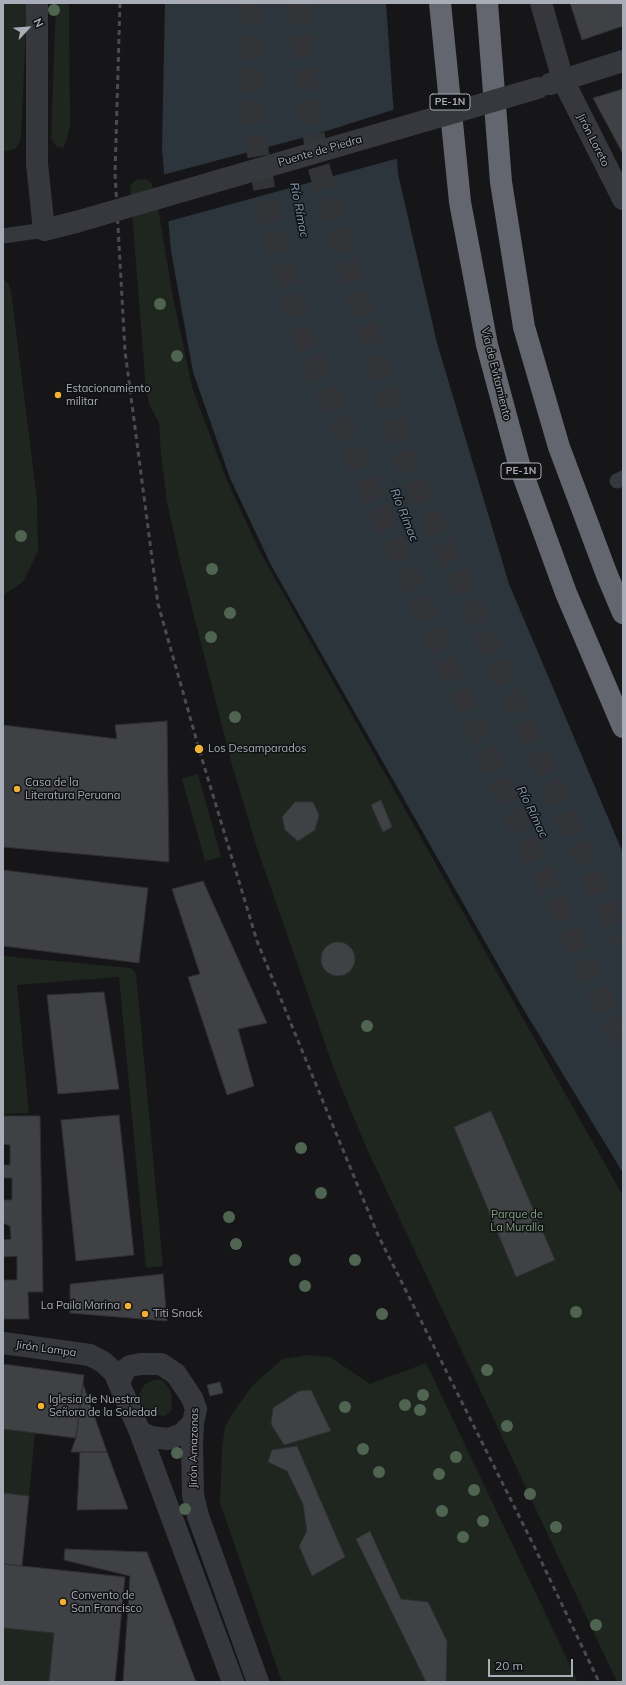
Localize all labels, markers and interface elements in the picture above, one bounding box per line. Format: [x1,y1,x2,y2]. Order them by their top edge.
north arrow [8,8,48,48]
text: N [31,16,47,30]
road number: PE-1N [430,94,470,110]
street label: Jirón Loreto [574,111,612,169]
street label: Puente de Piedra [276,133,364,169]
water label: Río Rímac [287,181,311,239]
street label: Vía de Evitamiento [478,326,514,422]
place label: Estacionamiento militar [66,382,150,408]
marker: Estacionamiento militar [53,390,63,400]
road number: PE-1N [501,463,541,479]
water label: Río Rímac [387,486,421,544]
place label: Los Desamparados [208,742,307,756]
marker: Los Desamparados [193,743,205,755]
place label: Casa de la Literatura Peruana [25,776,120,802]
marker: Casa de la Literatura Peruana [12,784,22,794]
water label: Río Rímac [513,784,551,840]
park label: Parque de La Muralla [490,1208,544,1234]
place label: La Paila Marina [41,1299,120,1313]
marker: La Paila Marina [123,1301,133,1311]
place label: Titi Snack [153,1307,203,1321]
marker: Titi Snack [140,1309,150,1319]
street label: Jirón Lampa [15,1338,77,1360]
place label: Iglesia de Nuestra Señora de la Soledad [49,1393,157,1419]
marker: Iglesia de Nuestra Señora de la Soledad [36,1401,46,1411]
street label: Jirón Amazonas [187,1408,201,1488]
place label: Convento de San Francisco [71,1589,142,1615]
marker: Convento de San Francisco [58,1597,68,1607]
scale bar [490,1651,575,1677]
text: 20 m [495,1658,523,1673]

